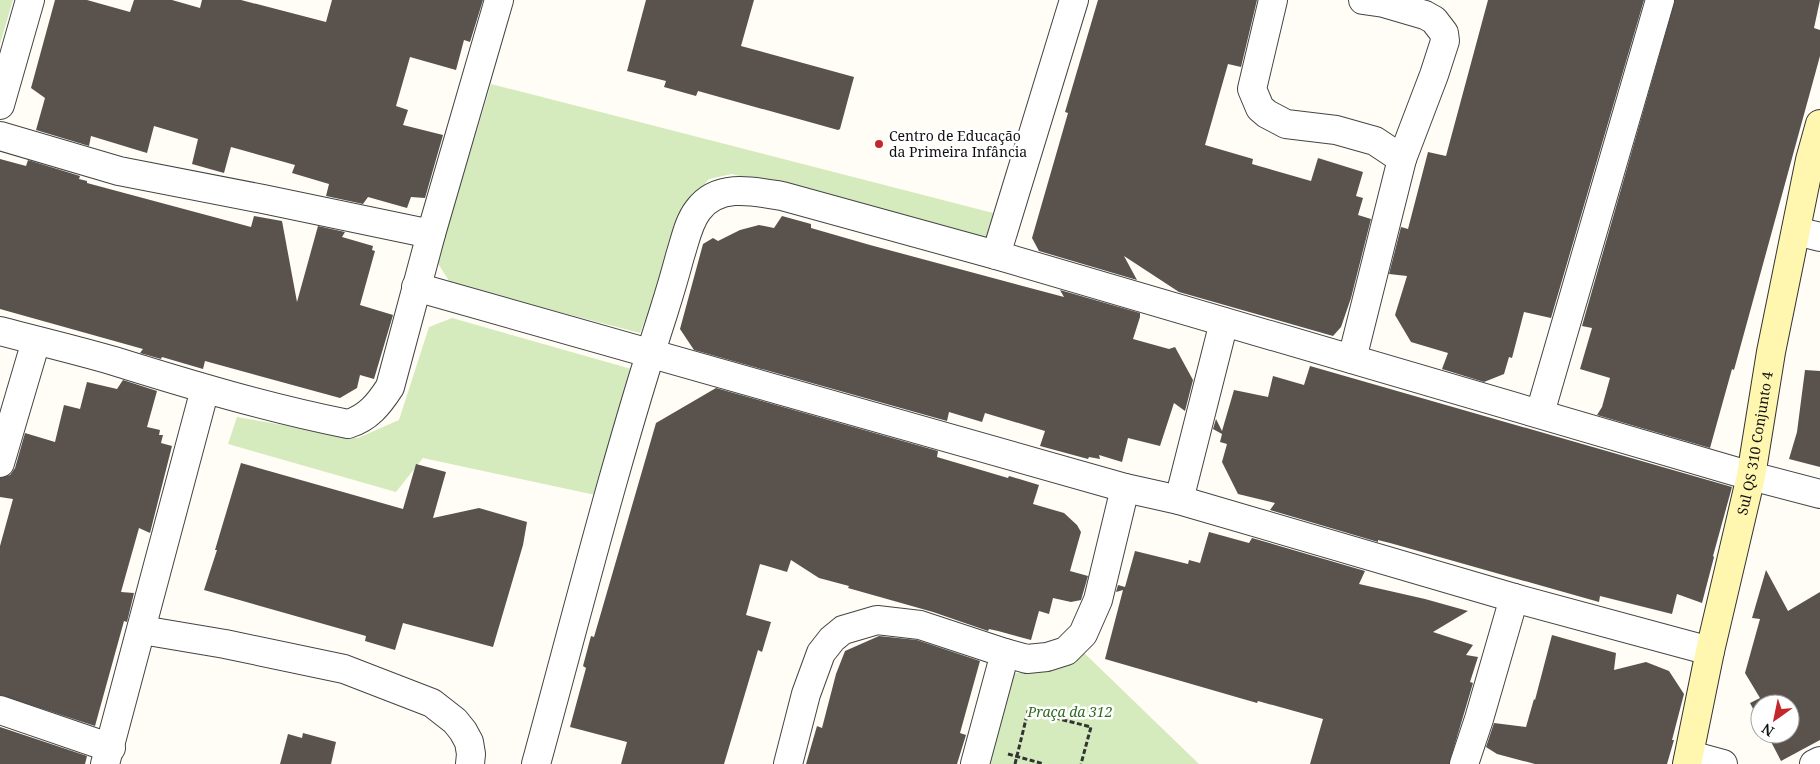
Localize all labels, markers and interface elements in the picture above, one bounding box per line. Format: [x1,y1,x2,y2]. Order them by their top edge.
place label: Centro de Educação da Primeira Infância [889,126,1027,161]
marker: Centro de Educação da Primeira Infância [873,138,885,150]
street label: Sul QS 310 Conjunto 4 [1732,370,1777,517]
north arrow [1750,694,1800,744]
park label: Praça da 312 [1027,702,1113,721]
text: N [1758,719,1777,741]

